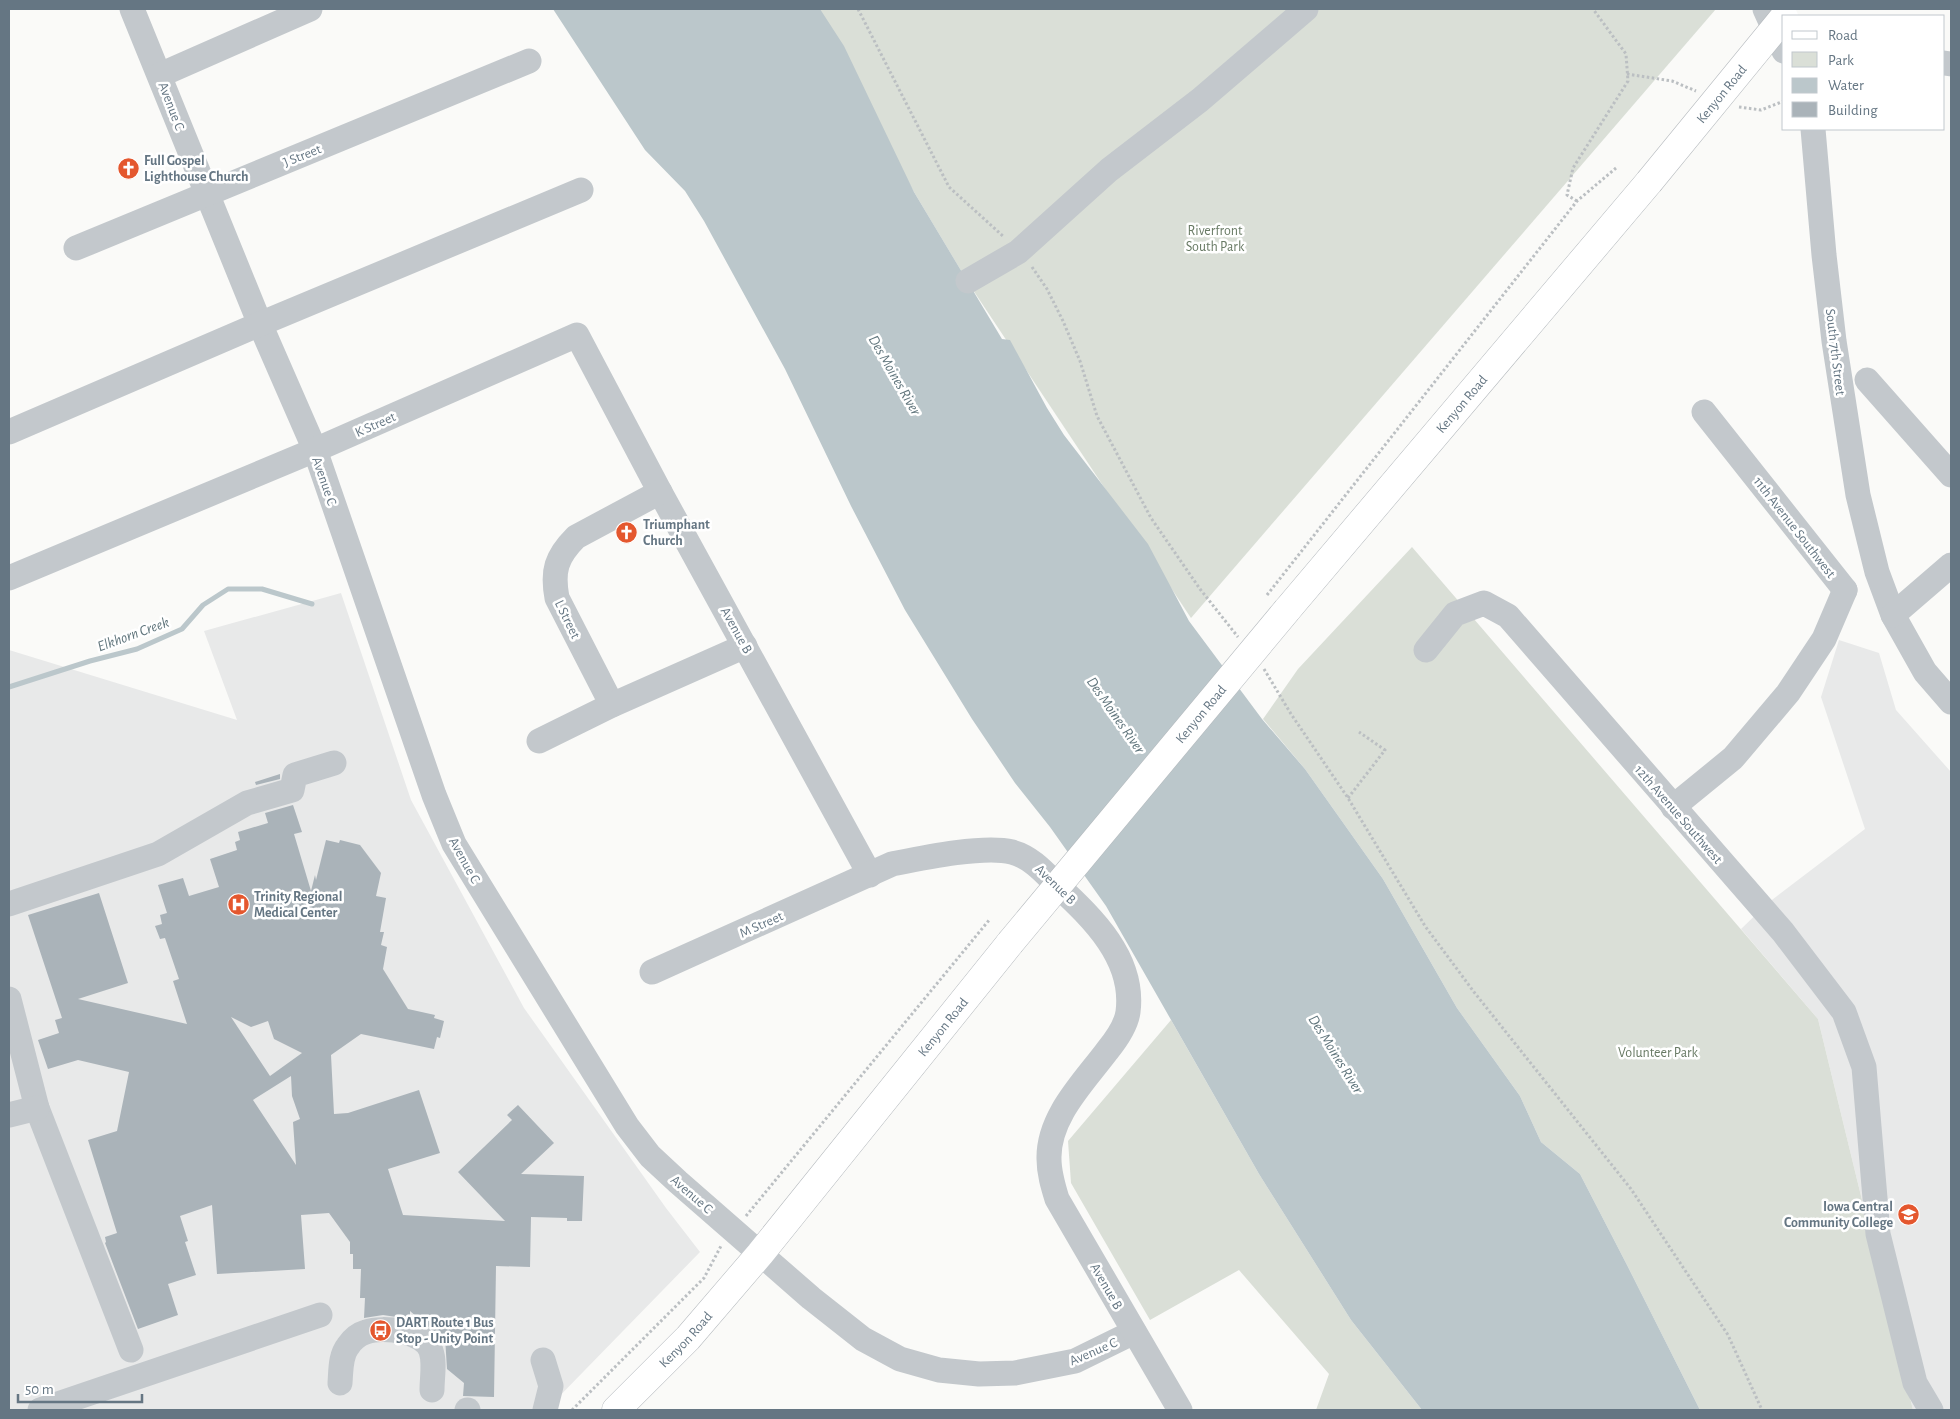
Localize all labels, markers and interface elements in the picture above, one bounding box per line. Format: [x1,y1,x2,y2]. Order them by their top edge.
legend [1782,15,1945,130]
text: Road [1828,28,1858,43]
text: Park [1828,53,1854,68]
street label: Kenyon Road [1694,63,1750,126]
text: Water [1828,78,1864,93]
street label: Avenue C [155,80,187,132]
text: Building [1828,103,1878,118]
street label: J Street [281,142,324,170]
place label: Full Gospel Lighthouse Church [144,154,248,184]
church icon: Full Gospel Lighthouse Church [116,156,140,180]
park label: Riverfront South Park [1186,224,1245,254]
street label: South 7th Street [1823,308,1847,397]
water label: Des Moines River [866,333,924,419]
street label: Kenyon Road [1434,373,1490,436]
street label: K Street [353,410,398,440]
street label: Avenue C [309,455,339,507]
street label: 11th Avenue Southwest [1751,474,1838,581]
place label: Triumphant Church [643,518,710,548]
church icon: Triumphant Church [615,520,639,544]
street label: L Street [552,598,583,641]
street label: Avenue B [718,605,755,656]
water label: Elkhorn Creek [95,615,171,654]
water label: Des Moines River [1084,674,1148,757]
street label: Kenyon Road [1173,683,1229,746]
street label: 12th Avenue Southwest [1632,763,1725,867]
street label: Avenue C [446,835,482,886]
street label: Avenue B [1032,862,1078,907]
place label: Trinity Regional Medical Center [254,890,343,920]
hospital icon: Trinity Regional Medical Center [226,892,250,916]
street label: M Street [737,909,786,941]
street label: Kenyon Road [916,995,971,1059]
water label: Des Moines River [1305,1012,1366,1097]
park label: Volunteer Park [1618,1046,1699,1060]
street label: Avenue C [668,1173,715,1217]
place label: Iowa Central Community College [1784,1200,1893,1230]
school or university icon: Iowa Central Community College [1897,1202,1921,1226]
street label: Avenue B [1087,1261,1125,1312]
street label: Kenyon Road [657,1309,715,1371]
place label: DART Route 1 Bus Stop - Unity Point [396,1316,494,1346]
bus stop icon: DART Route 1 Bus Stop - Unity Point [368,1318,392,1342]
street label: Avenue C [1067,1336,1119,1368]
scale bar [18,1372,141,1404]
text: 50 m [25,1382,54,1397]

